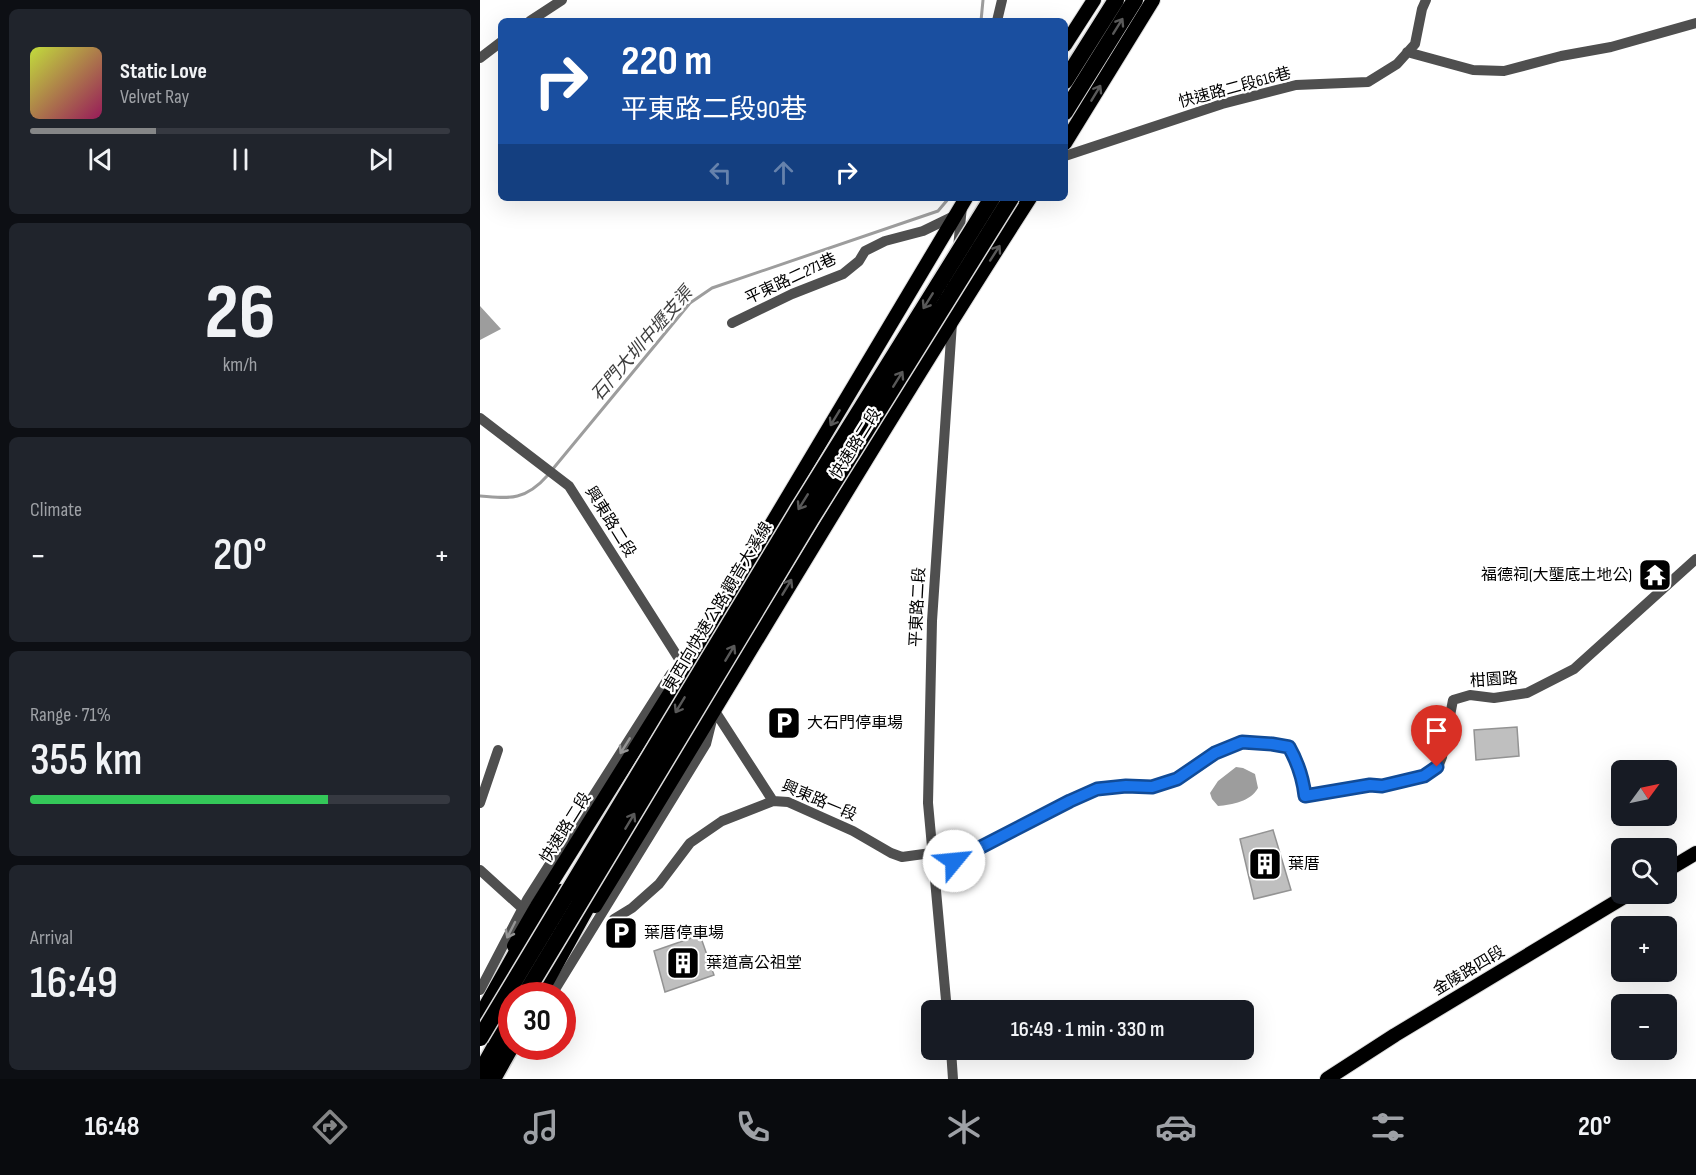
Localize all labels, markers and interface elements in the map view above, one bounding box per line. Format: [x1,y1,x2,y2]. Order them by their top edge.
one-way arrow [1112,18,1125,35]
text: 220 m [621,36,712,87]
icon: right [522,42,600,120]
text: Static Love [120,58,207,85]
street label: 快速路二段616巷 [1177,64,1293,112]
text: Velvet Ray [120,85,189,109]
one-way arrow [1090,85,1102,102]
text: 平東路二段90巷 [621,94,807,126]
icon: previous [84,143,117,176]
icon: pause [224,143,257,176]
icon: next [364,143,397,176]
icon: left [704,156,737,189]
icon: ahead [767,156,800,189]
icon: right [830,156,863,189]
one-way arrow [989,245,1001,262]
street label: 平東路二271巷 [742,250,840,308]
text: 26 [205,267,275,360]
water label: 石門大圳中壢支渠 [587,281,699,405]
one-way arrow [922,292,934,309]
text: km/h [223,353,257,377]
one-way arrow [892,371,904,388]
street label: 快速路二段 [827,405,885,483]
one-way arrow [829,409,841,426]
street label: 興東路二段 [581,483,639,561]
one-way arrow [796,493,808,510]
text: Climate [30,498,82,522]
street label: 東西向快速公路 觀音大溪線 [660,519,776,695]
text: 20° [213,528,267,583]
text: − [30,536,46,576]
text: + [434,536,450,576]
temple icon: 福德祠(大壟底土地公) [1637,557,1673,593]
place label: 福德祠(大壟底土地公) [1481,566,1632,585]
street label: 平東路二段 [906,567,930,647]
one-way arrow [782,579,794,596]
one-way arrow [725,645,737,662]
street label: 柑園路 [1469,669,1519,691]
one-way arrow [674,696,686,713]
text: Range · 71% [30,703,111,727]
parking icon: 大石門停車場 [766,705,802,741]
pin [1411,705,1462,767]
place label: 大石門停車場 [807,714,903,733]
icon: arrive [1420,714,1453,747]
text: 355 km [30,733,142,788]
one-way arrow [619,737,631,754]
north arrow [1611,760,1677,826]
map controls [1611,760,1677,1060]
street label: 興東路一段 [778,777,860,825]
street label: 快速路二段 [537,789,595,867]
one-way arrow [625,812,637,829]
position arrow [922,829,986,893]
button: search [1611,838,1677,904]
building icon: 葉厝 [1247,846,1283,882]
place label: 葉厝 [1288,855,1320,874]
parking icon: 葉厝停車場 [603,915,639,951]
button: + [1611,916,1677,982]
one-way arrow [505,920,516,938]
place label: 葉厝停車場 [644,924,724,943]
text: Arrival [30,926,73,950]
street label: 金陵路四段 [1430,942,1508,1000]
building icon: 葉道高公祖堂 [665,945,701,981]
place label: 葉道高公祖堂 [706,954,802,973]
text: 16:49 [30,956,118,1011]
speed limit sign: 30 [498,982,576,1060]
button: − [1611,994,1677,1060]
text: 16:49 · 1 min · 330 m [1011,1016,1164,1043]
icon: directions [309,1106,351,1148]
icon: music [520,1106,562,1148]
icon: phone [732,1106,774,1148]
icon: climate [943,1106,985,1148]
icon: car [1155,1106,1197,1148]
icon: filters [1367,1106,1409,1148]
text: 16:48 [85,1111,139,1143]
text: 20° [1578,1111,1611,1143]

